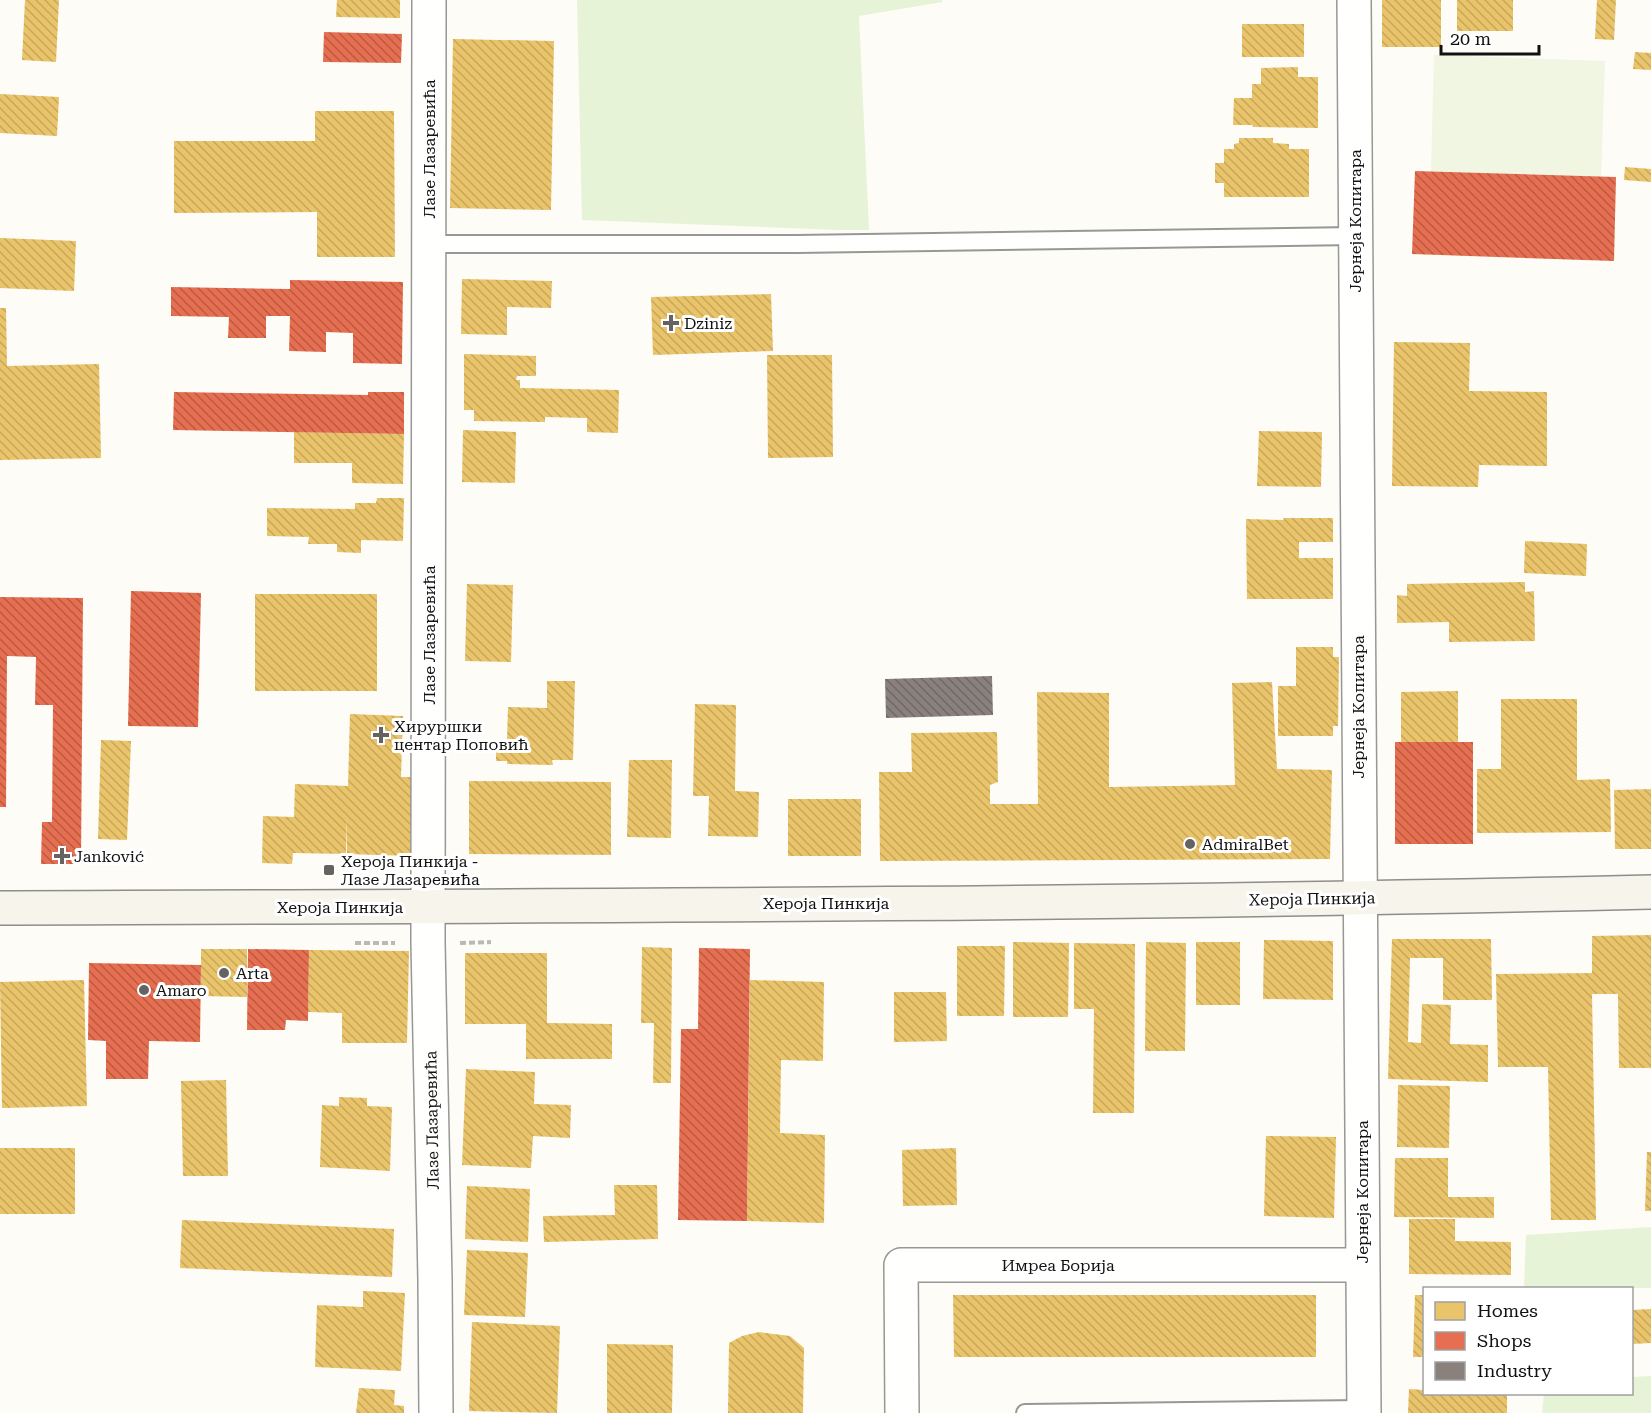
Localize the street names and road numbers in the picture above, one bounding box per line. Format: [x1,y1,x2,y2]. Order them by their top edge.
street label: Лазе Лазаревића [420,79,439,218]
street label: Јернеја Копитара [1346,149,1365,293]
street label: Лазе Лазаревића [420,565,439,704]
street label: Јернеја Копитара [1349,635,1368,779]
street label: Хероја Пинкија [1249,888,1376,910]
street label: Хероја Пинкија [763,894,890,913]
street label: Хероја Пинкија [277,898,404,917]
street label: Лазе Лазаревића [421,1050,443,1189]
street label: Јернеја Копитара [1353,1120,1372,1264]
street label: Имреа Борија [1001,1256,1115,1275]

